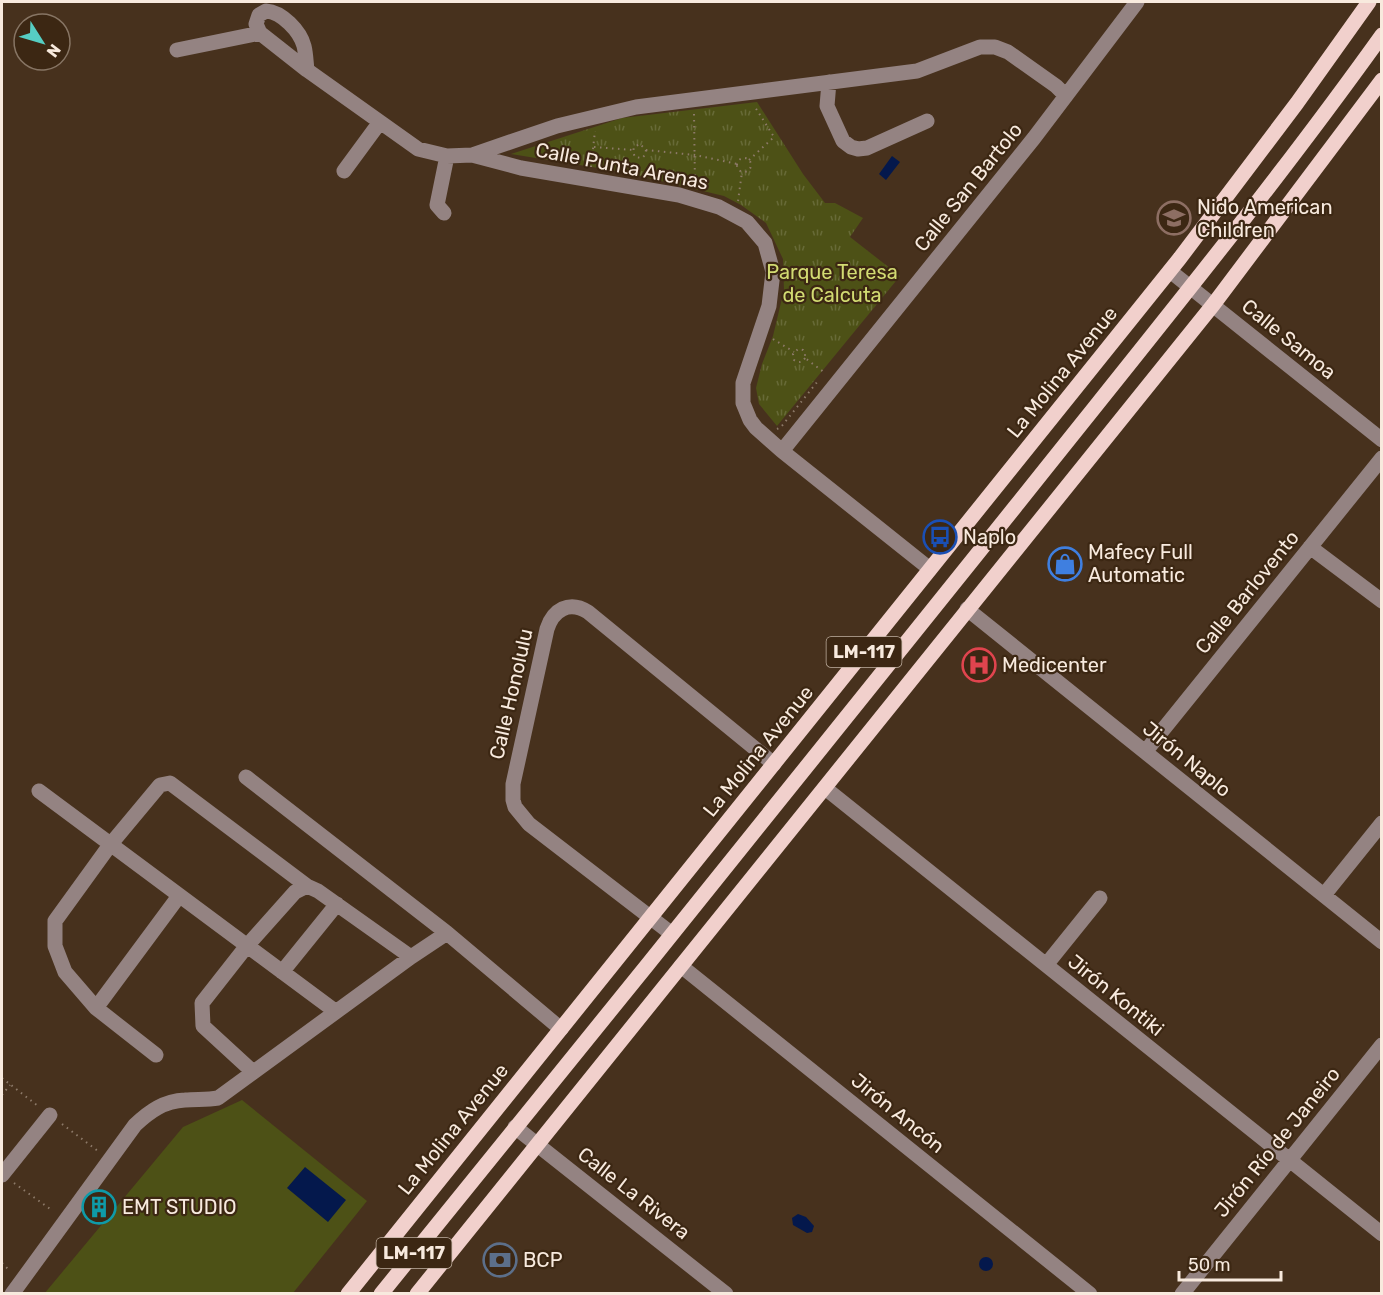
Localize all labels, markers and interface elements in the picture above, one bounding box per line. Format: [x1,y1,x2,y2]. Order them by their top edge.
north arrow [12,12,72,72]
text: N [43,40,65,61]
street label: Calle San Bartolo [909,118,1027,256]
street label: Calle Punta Arenas [534,137,710,195]
place label: Nido American Children [1197,195,1333,242]
school or university icon: Nido American Children [1156,200,1192,236]
park label: Parque Teresa de Calcuta [766,260,898,307]
street label: Calle Samoa [1237,294,1341,384]
street label: La Molina Avenue [1002,302,1122,442]
bus stop icon: Naplo [922,519,958,555]
place label: Naplo [963,525,1016,549]
street label: Calle Barlovento [1190,526,1304,658]
place label: Mafecy Full Automatic [1088,540,1193,587]
shop icon: Mafecy Full Automatic [1047,546,1083,582]
street label: Calle Honolulu [484,626,538,762]
road number: LM-117 [826,637,902,667]
hospital icon: Medicenter [961,647,997,683]
place label: Medicenter [1002,653,1107,677]
street label: La Molina Avenue [698,681,818,821]
street label: Jirón Naplo [1138,716,1236,802]
street label: Jirón Kontiki [1063,949,1169,1041]
street label: La Molina Avenue [393,1059,513,1199]
street label: Jirón Río de Janeiro [1209,1062,1345,1222]
street label: Jirón Ancón [847,1068,949,1158]
street label: Calle La Rivera [573,1142,695,1244]
building icon: EMT STUDIO [81,1189,117,1225]
place label: EMT STUDIO [122,1195,237,1219]
road number: LM-117 [376,1238,452,1268]
bank icon: BCP [482,1242,518,1278]
scale bar [1179,1244,1281,1282]
place label: BCP [523,1248,563,1272]
text: 50 m [1188,1254,1231,1276]

